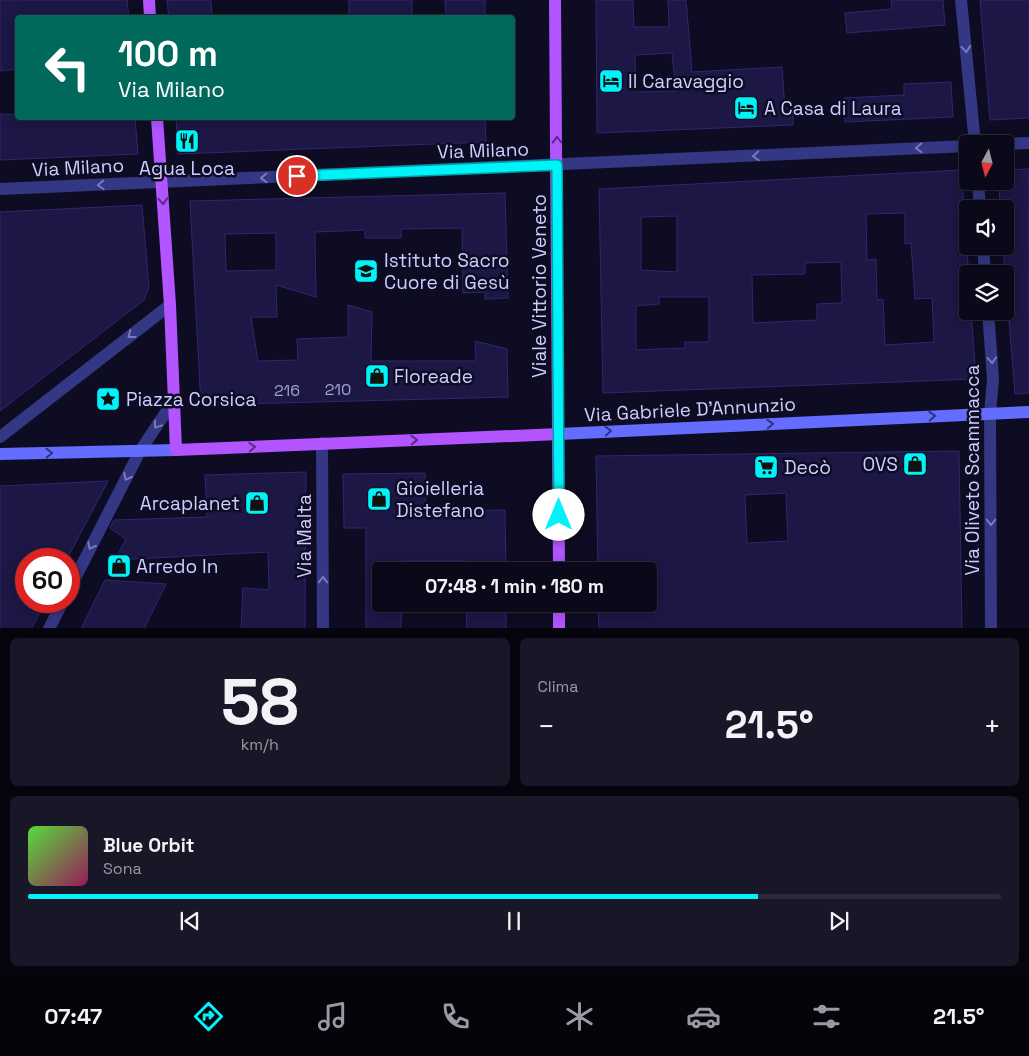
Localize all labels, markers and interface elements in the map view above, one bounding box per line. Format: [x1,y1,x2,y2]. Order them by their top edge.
text: 100 m [118,32,218,76]
icon: left [35,35,100,100]
one-way arrow [960,45,971,53]
hotel icon: Il Caravaggio [598,68,624,94]
place label: Il Caravaggio [628,69,744,94]
text: Via Milano [118,75,225,103]
hotel icon: A Casa di Laura [733,95,759,121]
place label: A Casa di Laura [764,96,902,121]
restaurant icon: Agua Loca [174,128,200,154]
north arrow [959,135,1014,190]
map controls [959,135,1014,320]
street label: Via Milano [436,136,530,165]
one-way arrow [552,136,562,144]
one-way arrow [915,143,922,153]
one-way arrow [752,150,760,161]
street label: Via Milano [31,153,125,182]
pin [276,155,318,197]
place label: Agua Loca [139,156,235,181]
icon: arrive [283,162,311,190]
one-way arrow [259,172,267,183]
one-way arrow [97,179,105,190]
street label: Viale Vittorio Veneto [527,194,552,378]
one-way arrow [157,197,168,205]
button: sound [959,200,1014,255]
place label: Istituto Sacro Cuore di Gesù [384,248,510,295]
school or university icon: Istituto Sacro Cuore di Gesù [353,258,379,284]
button: layers [959,265,1014,320]
one-way arrow [128,329,137,338]
one-way arrow [986,356,997,364]
shop icon: Floreade [364,363,390,389]
place label: Floreade [394,364,473,389]
street label: Via Oliveto Scammacca [960,364,985,575]
house number: 210 [325,379,351,400]
house number: 216 [274,380,300,401]
place icon: Piazza Corsica [95,386,121,412]
place label: Piazza Corsica [126,387,256,412]
street label: Via Gabriele D'Annunzio [584,391,797,428]
one-way arrow [928,410,936,421]
one-way arrow [766,418,774,429]
one-way arrow [154,419,163,429]
one-way arrow [604,426,612,437]
one-way arrow [411,434,419,445]
one-way arrow [248,441,256,452]
one-way arrow [45,448,53,458]
shop icon: OVS [902,451,928,477]
place label: OVS [862,452,898,477]
supermarket icon: Decò [753,454,779,480]
place label: Decò [784,455,831,480]
one-way arrow [123,471,133,480]
place label: Gioielleria Distefano [396,476,485,523]
shop icon: Gioielleria Distefano [366,486,392,512]
position arrow [532,488,584,540]
shop icon: Arcaplanet [244,490,270,516]
place label: Arcaplanet [140,491,240,516]
street label: Via Malta [292,494,317,578]
one-way arrow [986,518,996,526]
one-way arrow [87,541,97,550]
speed limit sign: 60 [15,548,80,613]
shop icon: Arredo In [106,553,132,579]
place label: Arredo In [136,554,218,579]
text: 07:48 · 1 min · 180 m [425,574,604,599]
one-way arrow [318,576,328,584]
text: 58 [221,660,299,743]
text: Clima [538,676,579,697]
text: 21.5° [725,701,814,749]
text: − [538,708,555,744]
text: + [984,708,1001,744]
text: km/h [241,734,279,755]
text: Blue Orbit [103,833,194,858]
text: Sona [103,858,142,879]
icon: previous [176,907,204,935]
icon: pause [500,907,528,935]
icon: next [825,907,853,935]
icon: directions [191,999,226,1034]
icon: music [315,999,350,1034]
icon: phone [438,999,473,1034]
icon: climate [562,999,597,1034]
icon: car [686,999,721,1034]
icon: filters [809,999,844,1034]
text: 07:47 [44,1002,102,1030]
text: 21.5° [933,1002,985,1030]

